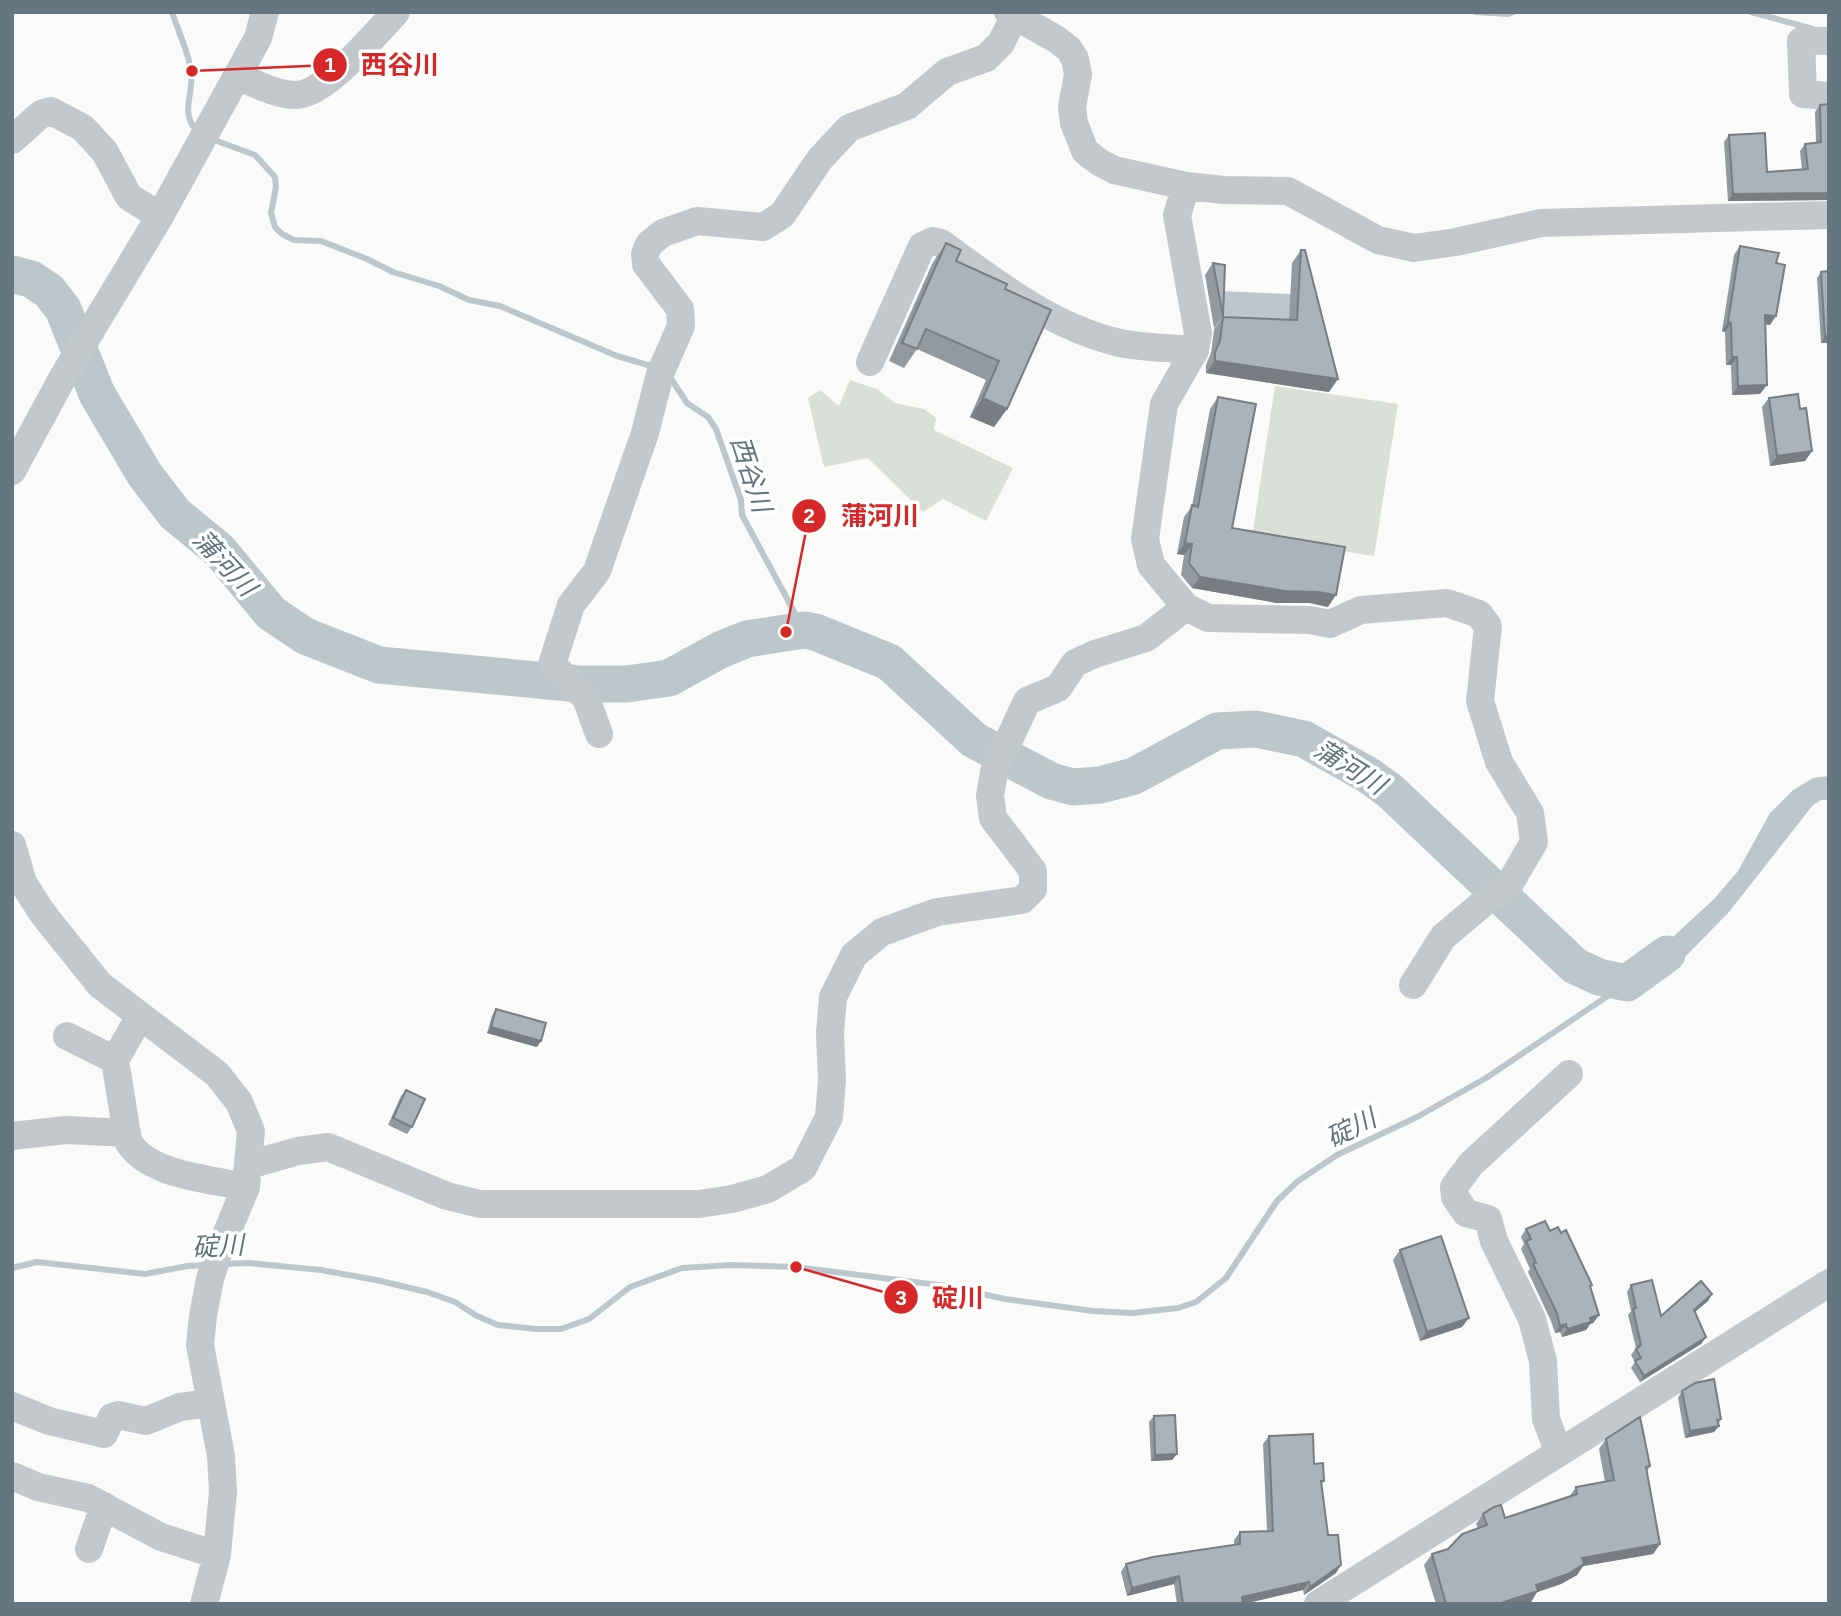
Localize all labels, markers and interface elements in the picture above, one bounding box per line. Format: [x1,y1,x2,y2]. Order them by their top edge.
callout: 西谷川 [312,41,453,88]
text: 西谷川 [361,50,439,80]
text: 1 [324,53,336,76]
water label: 西谷川 [725,432,778,519]
callout: 蒲河川 [792,492,933,539]
text: 蒲河川 [841,501,919,531]
text: 2 [803,504,815,527]
water label: 蒲河川 [187,524,265,604]
water label: 蒲河川 [1309,734,1394,802]
water label: 碇川 [1321,1101,1384,1153]
water label: 碇川 [191,1230,248,1262]
callout: 碇川 [883,1274,998,1321]
text: 碇川 [932,1283,984,1313]
text: 3 [895,1286,907,1309]

